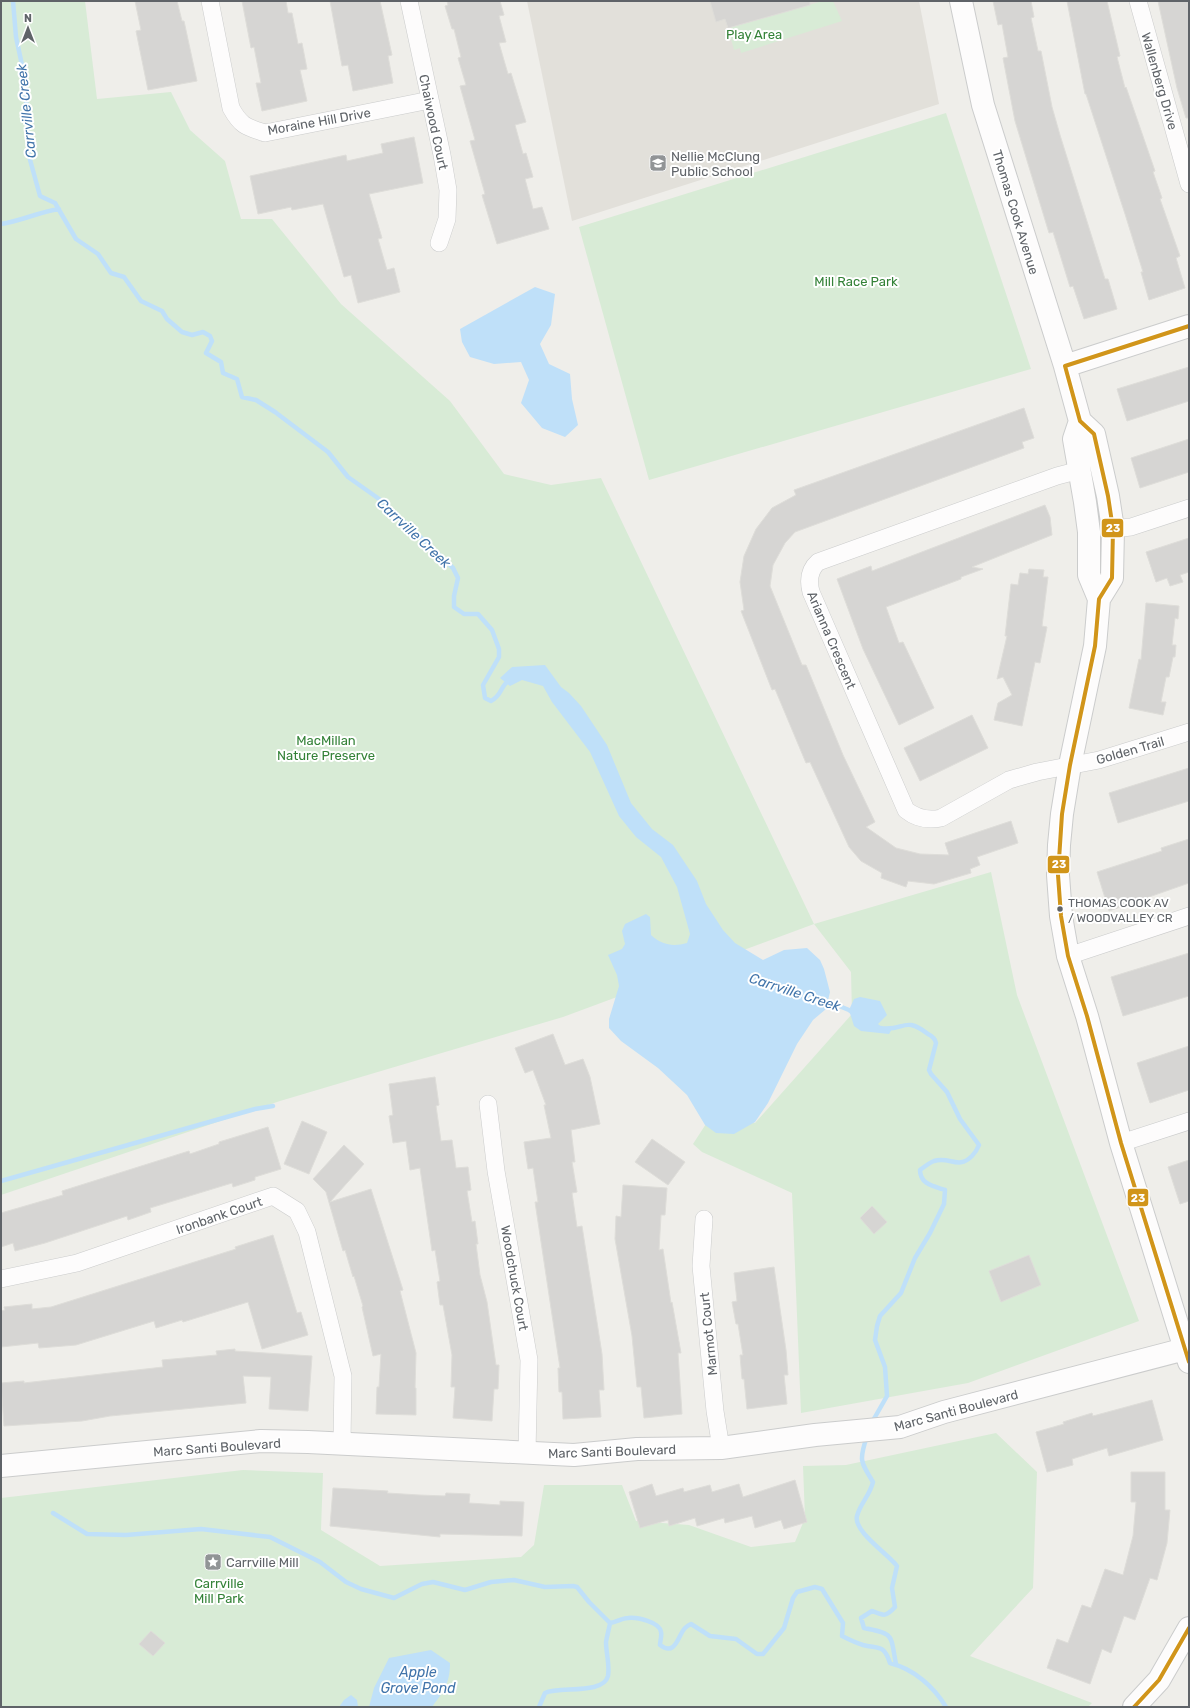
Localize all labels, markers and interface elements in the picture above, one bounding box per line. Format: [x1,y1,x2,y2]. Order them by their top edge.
north arrow [8,8,48,48]
text: N [24,12,32,25]
park label: Play Area [726,27,782,42]
street label: Wallenberg Drive [1137,31,1181,132]
water label: Carrville Creek [13,62,40,159]
street label: Chaiwood Court [416,73,451,171]
street label: Moraine Hill Drive [266,105,372,138]
street label: Thomas Cook Avenue [989,148,1042,276]
place label: Nellie McClung Public School [671,149,760,179]
school or university icon: Nellie McClung Public School [648,153,668,173]
park label: Mill Race Park [814,274,898,289]
water label: Carrville Creek [373,495,455,572]
line badge: 23 [1101,518,1124,538]
text: 23 [1106,522,1120,535]
street label: Arianna Crescent [804,589,859,691]
park label: MacMillan Nature Preserve [277,733,375,763]
street label: Golden Trail [1094,734,1166,767]
line badge: 23 [1047,855,1070,874]
text: 23 [1052,858,1066,871]
place label: THOMAS COOK AV / WOODVALLEY CR [1068,896,1173,925]
marker: THOMAS COOK AV / WOODVALLEY CR [1055,904,1065,914]
water label: Carrville Creek [747,970,843,1015]
line badge: 23 [1127,1188,1149,1207]
text: 23 [1131,1192,1145,1205]
street label: Ironbank Court [174,1194,264,1237]
street label: Woodchuck Court [498,1224,531,1332]
street label: Marmot Court [697,1292,720,1376]
street label: Marc Santi Boulevard [892,1387,1020,1434]
street label: Marc Santi Boulevard [153,1436,281,1459]
street label: Marc Santi Boulevard [548,1442,676,1461]
place icon: Carrville Mill [203,1552,223,1572]
place label: Carrville Mill [226,1555,299,1570]
park label: Carrville Mill Park [194,1576,244,1606]
water label: Apple Grove Pond [380,1664,456,1697]

